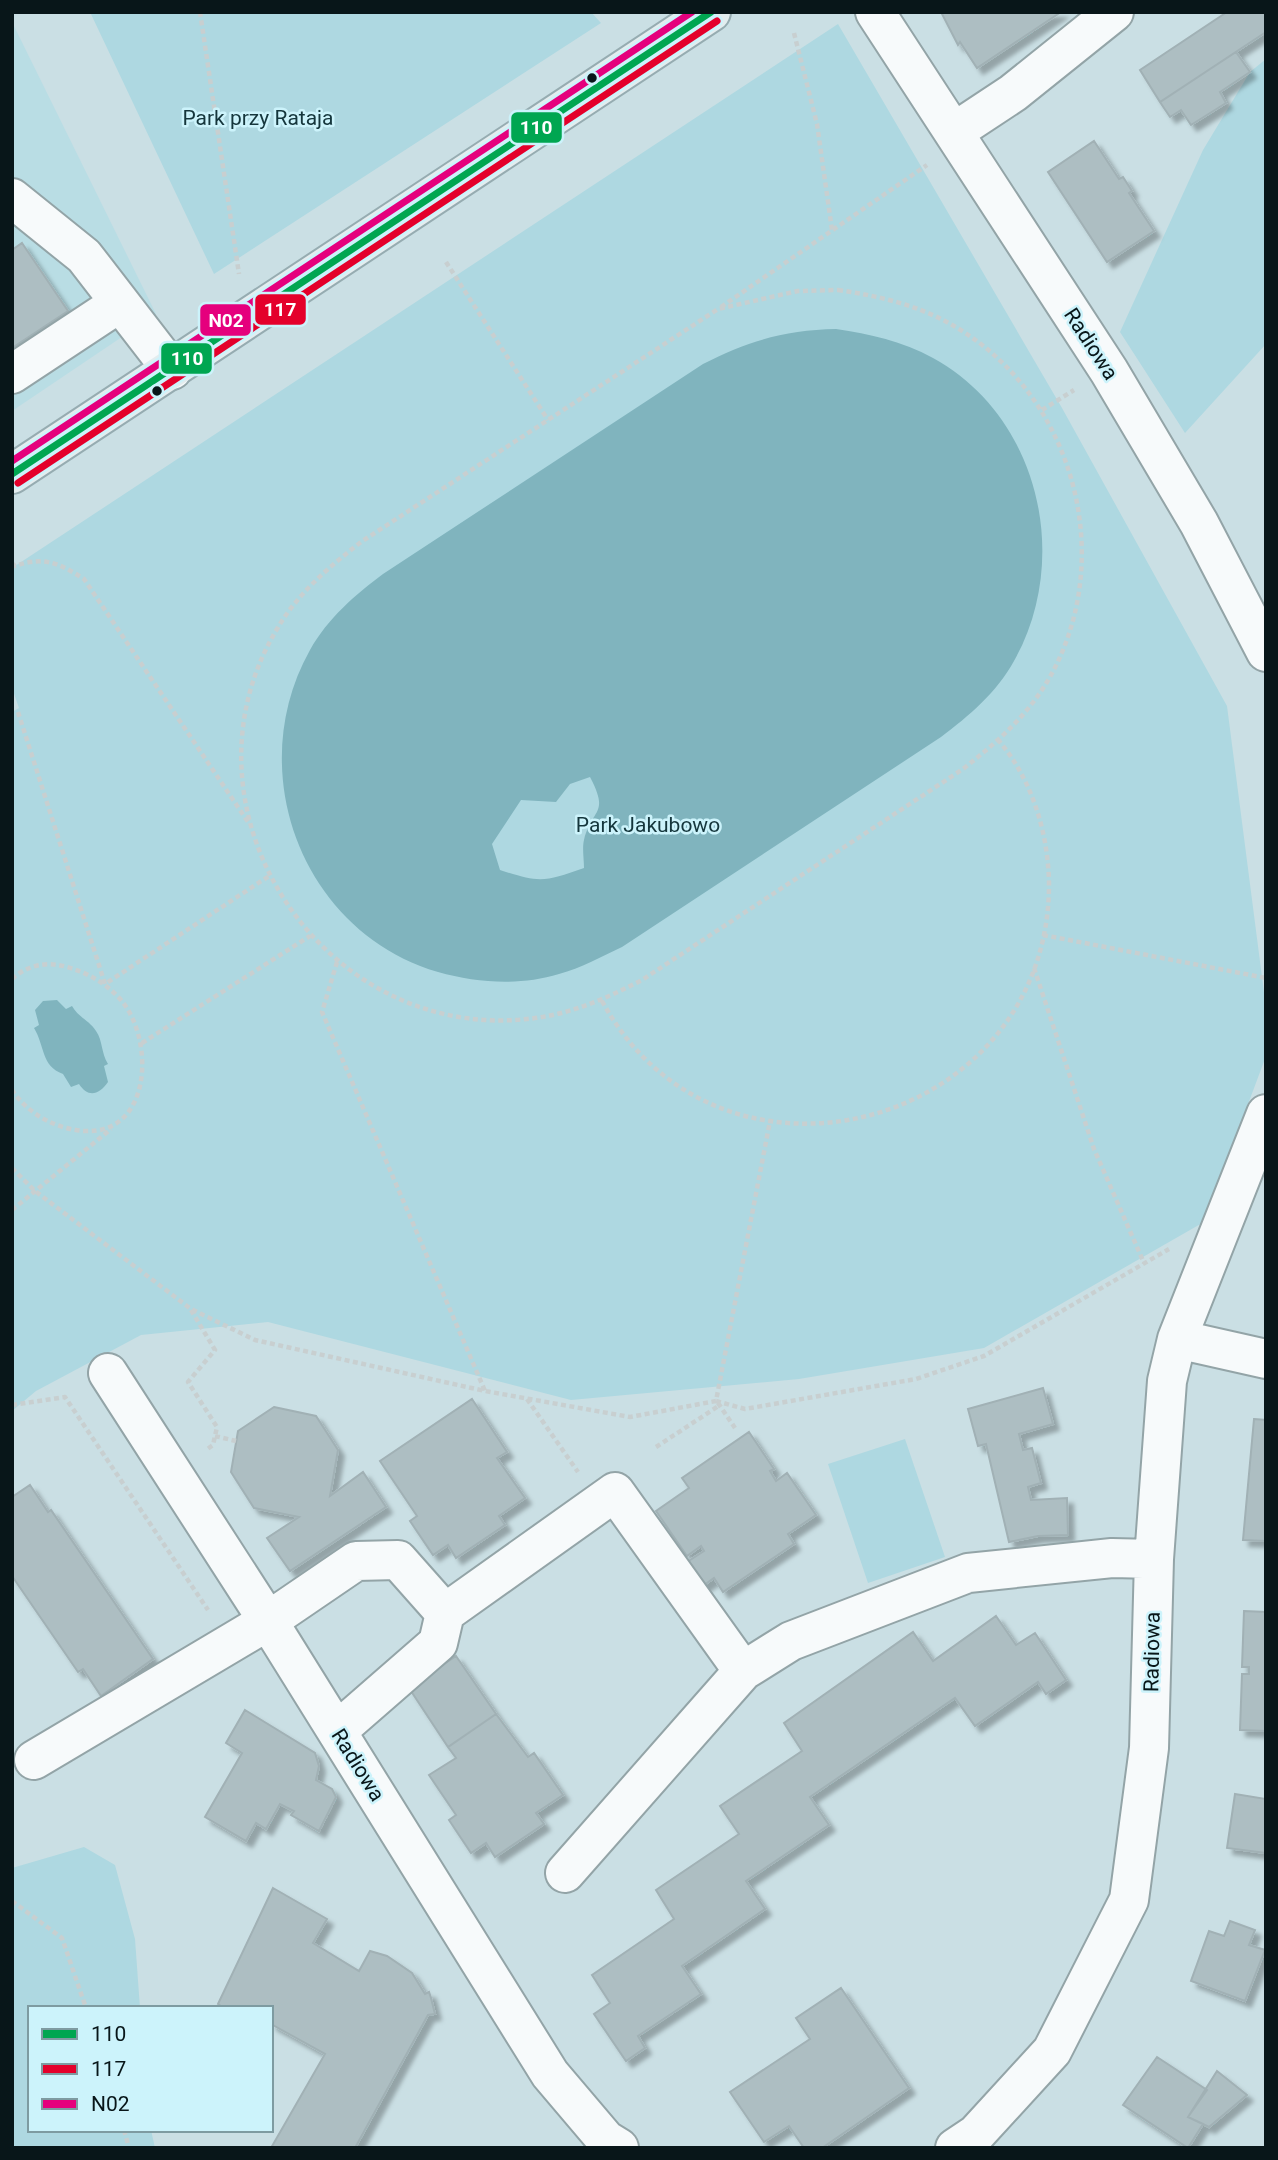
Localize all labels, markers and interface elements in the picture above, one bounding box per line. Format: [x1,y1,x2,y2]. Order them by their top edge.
unlabelled marker [585,71,599,85]
park label: Park przy Rataja [182,106,334,130]
line badge: 110 [510,111,563,144]
text: 110 [520,116,552,139]
line badge: 117 [254,293,307,326]
text: 117 [264,298,296,321]
line badge: N02 [199,303,252,337]
street label: Radiowa [1059,304,1123,384]
text: N02 [208,309,244,332]
line badge: 110 [160,342,213,375]
text: 110 [171,347,203,370]
unlabelled marker [150,384,164,398]
park label: Park Jakubowo [576,813,720,837]
street label: Radiowa [1139,1612,1165,1692]
street label: Radiowa [326,1725,390,1805]
legend [28,2006,273,2132]
text: 110 [91,2022,126,2046]
text: 117 [91,2057,126,2081]
text: N02 [91,2092,130,2116]

